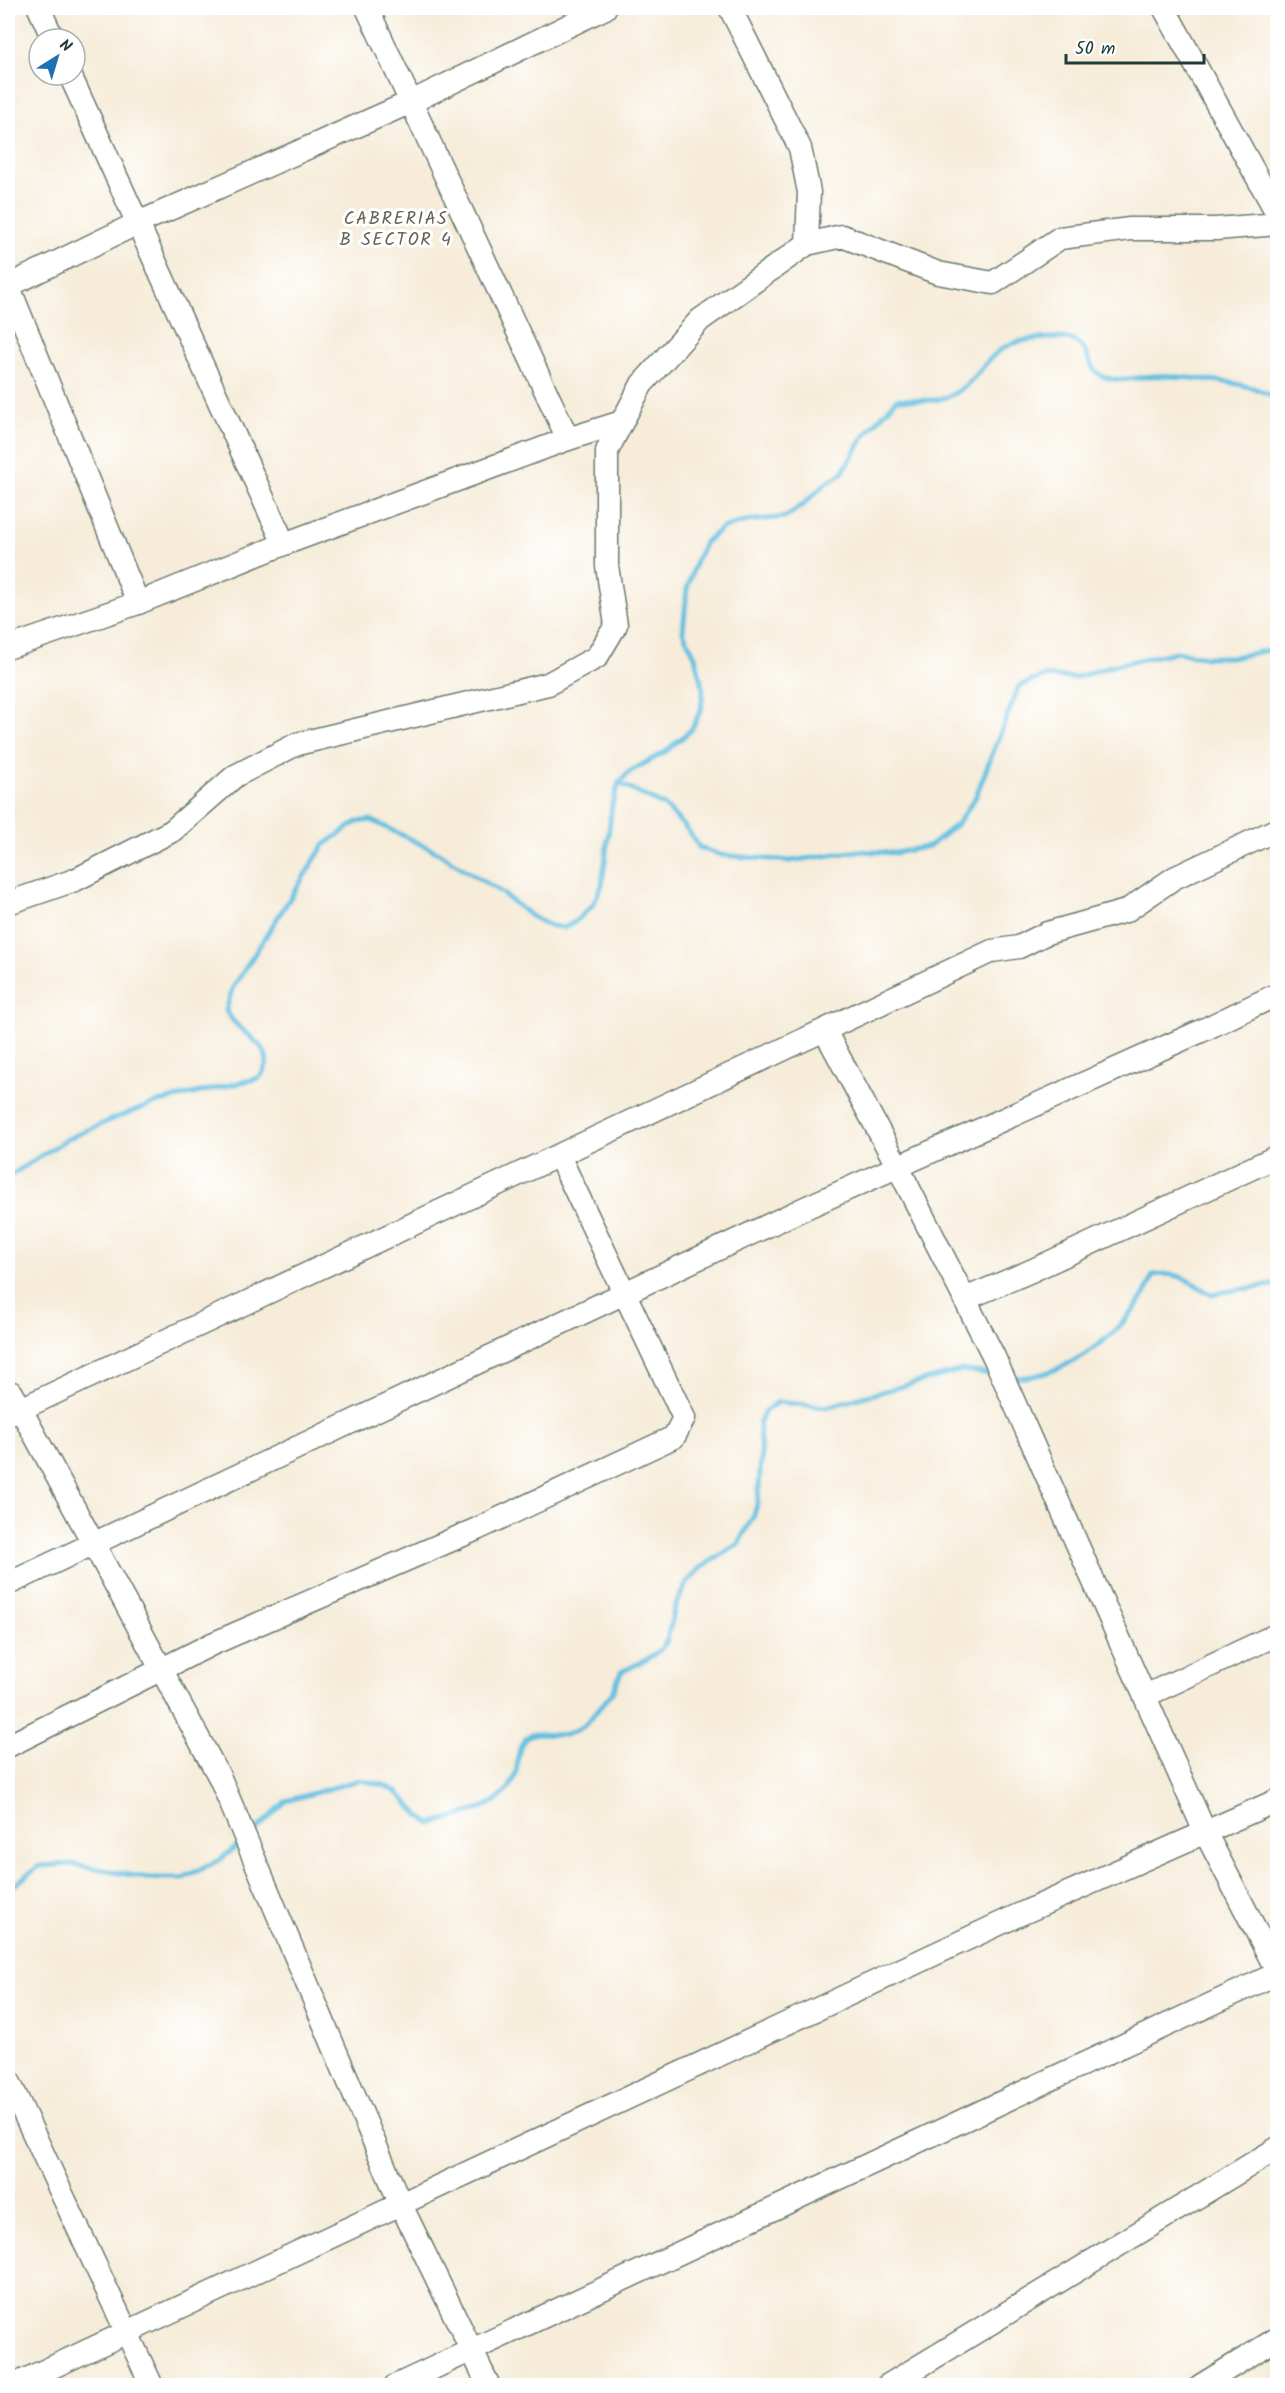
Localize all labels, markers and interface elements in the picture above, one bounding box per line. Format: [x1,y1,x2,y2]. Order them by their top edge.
north arrow [27,27,87,87]
scale bar [1066,27,1204,65]
text: N [54,33,77,59]
text: 50 m [1075,35,1115,64]
district label: CABRERIAS B SECTOR 4 [340,205,452,255]

